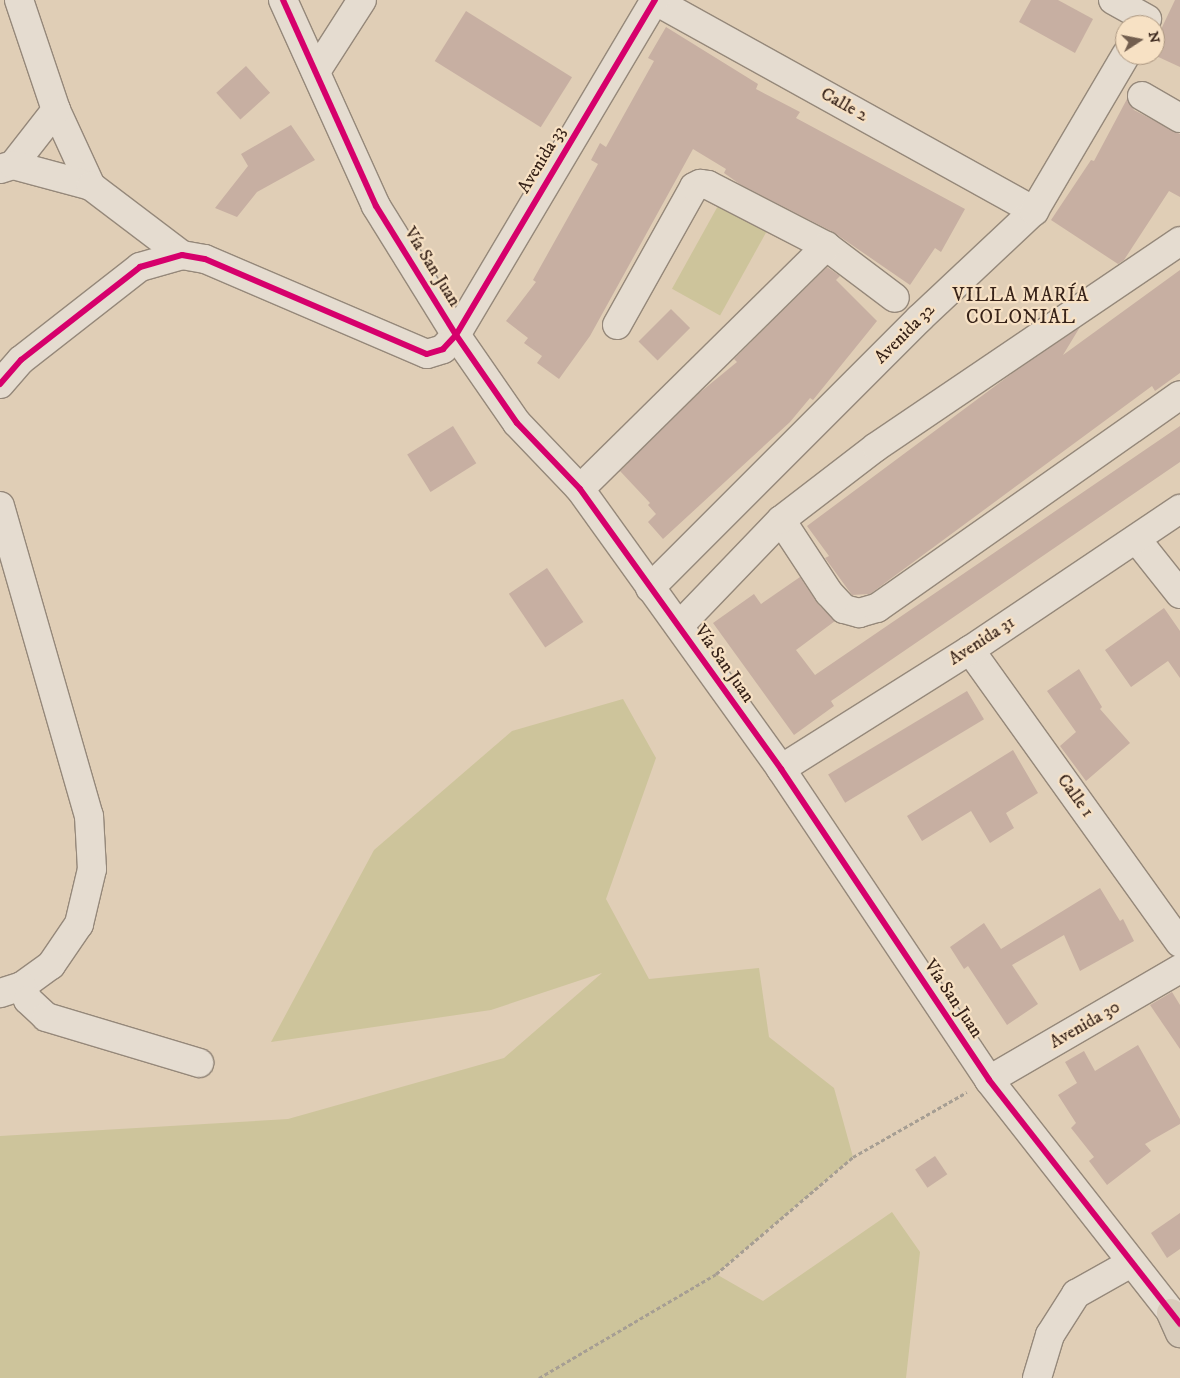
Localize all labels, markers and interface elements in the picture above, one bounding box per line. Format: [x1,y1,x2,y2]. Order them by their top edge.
north arrow [1115,15,1165,65]
text: N [1144,30,1164,45]
street label: Calle 2 [817,83,871,127]
street label: Avenida 33 [514,123,570,197]
street label: Vía San Juan [399,223,465,311]
district label: VILLA MARÍA COLONIAL [951,285,1091,329]
street label: Avenida 32 [870,299,940,369]
street label: Avenida 31 [945,612,1019,670]
street label: Vía San Juan [689,621,759,707]
street label: Calle 1 [1052,770,1098,822]
street label: Vía San Juan [919,956,987,1042]
street label: Avenida 30 [1046,996,1124,1054]

